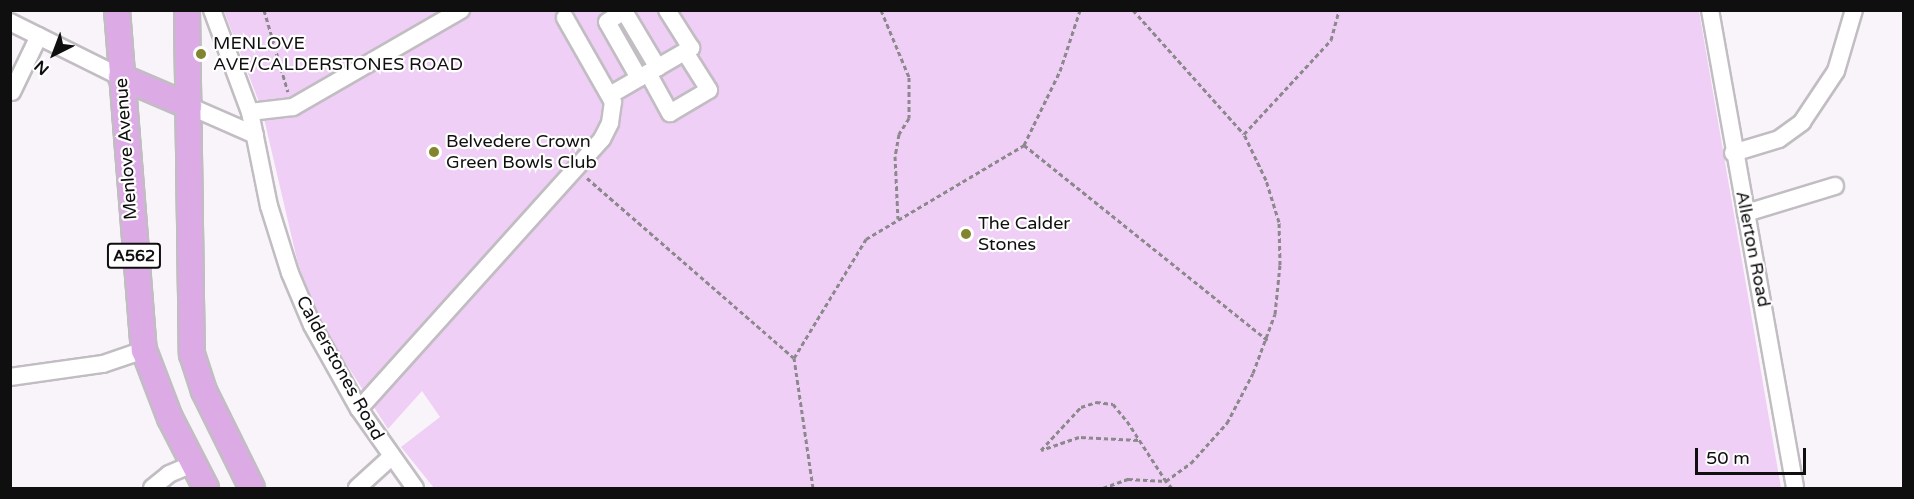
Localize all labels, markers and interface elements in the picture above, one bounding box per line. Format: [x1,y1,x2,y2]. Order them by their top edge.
north arrow [24,24,84,84]
place label: MENLOVE AVE/CALDERSTONES ROAD [213,33,463,76]
marker: MENLOVE AVE/CALDERSTONES ROAD [194,47,208,61]
text: N [30,56,53,79]
street label: Menlove Avenue [110,77,142,221]
place label: Belvedere Crown Green Bowls Club [446,131,597,174]
marker: Belvedere Crown Green Bowls Club [427,145,441,159]
street label: Allerton Road [1731,189,1775,309]
place label: The Calder Stones [978,213,1070,256]
marker: The Calder Stones [959,227,973,241]
road number: A562 [106,243,162,269]
street label: Calderstones Road [291,292,389,444]
scale bar [1698,436,1809,474]
text: 50 m [1706,447,1750,469]

